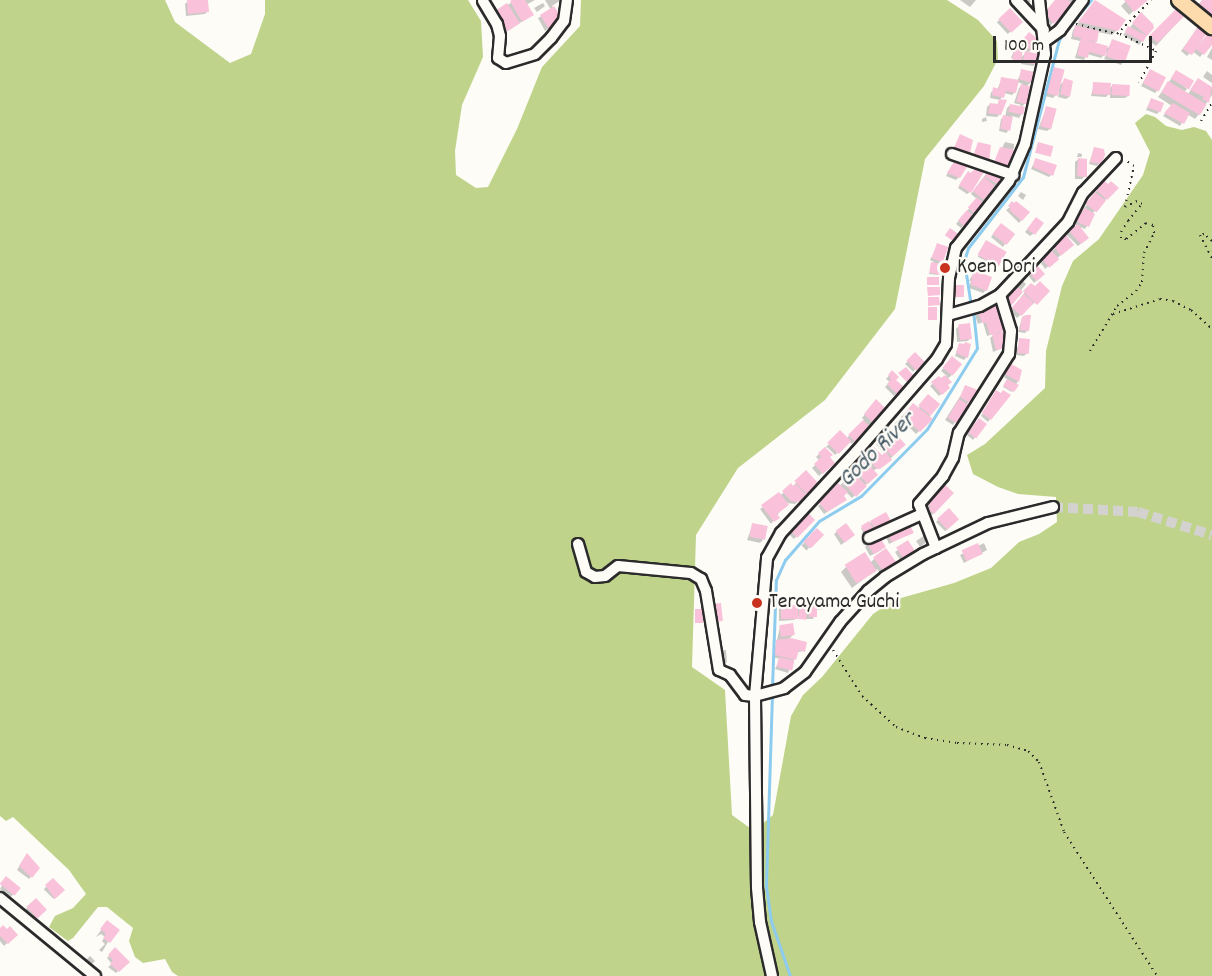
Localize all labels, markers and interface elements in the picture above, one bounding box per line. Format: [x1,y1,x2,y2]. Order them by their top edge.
scale bar [996,24,1155,62]
text: 100 m [1004,34,1044,59]
place label: Koen Dori [957,255,1035,281]
marker: Koen Dori [938,261,952,275]
water label: Godo River [834,407,922,495]
place label: Terayama Guchi [769,590,899,616]
marker: Terayama Guchi [750,596,764,610]

